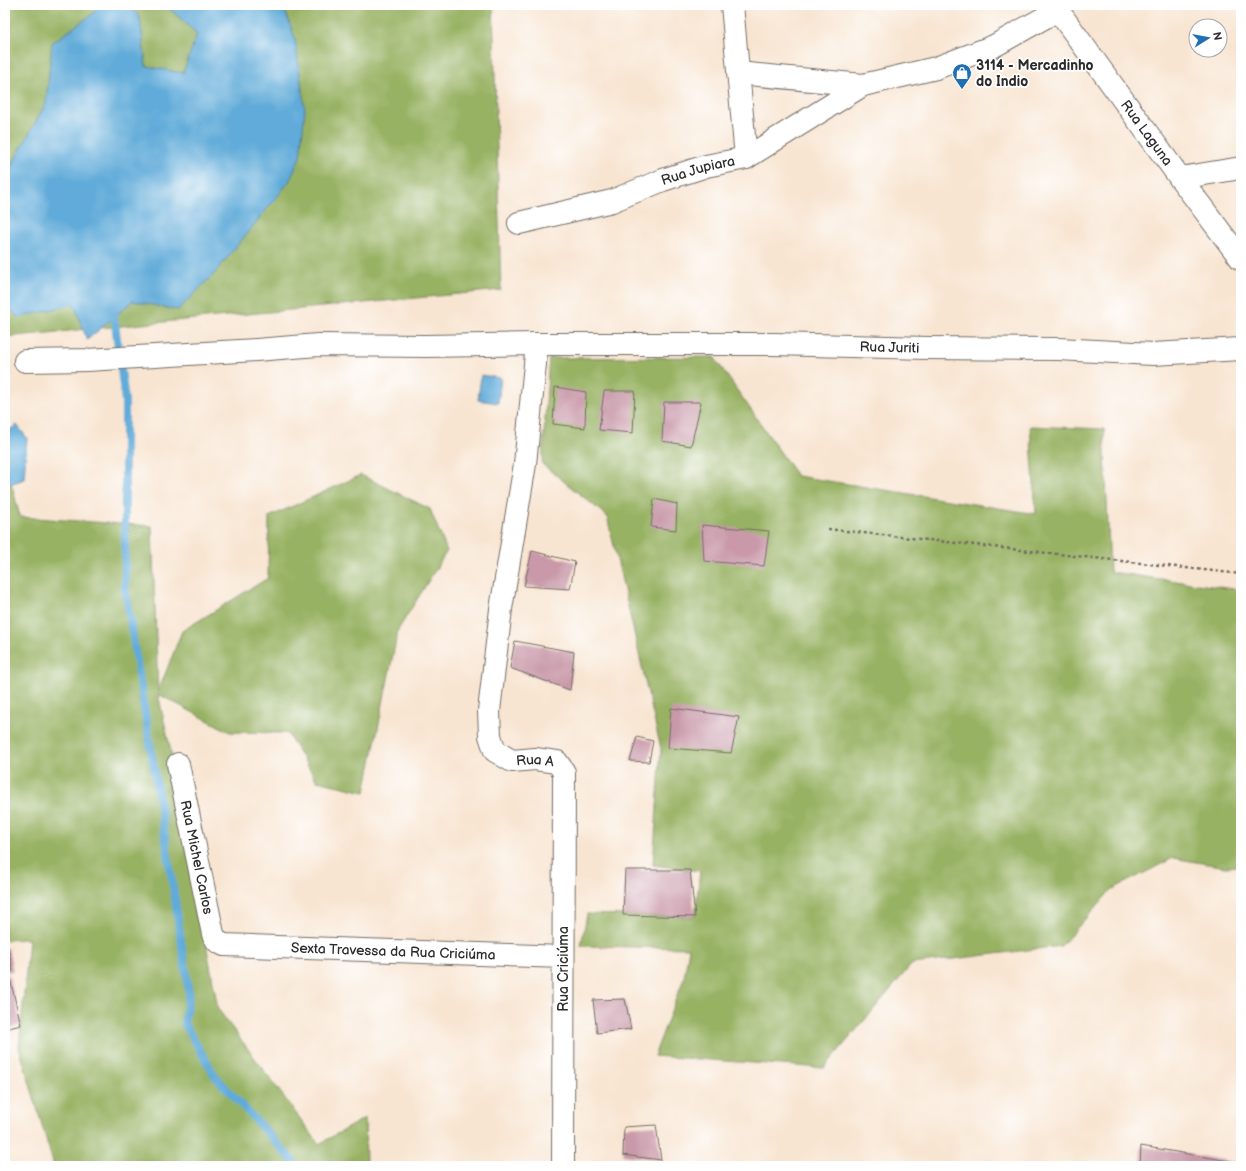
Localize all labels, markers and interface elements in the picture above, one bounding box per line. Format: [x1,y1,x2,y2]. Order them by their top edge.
north arrow [1188,18,1228,58]
text: N [1210,31,1224,41]
place label: 3114 - Mercadinho do Indio [976,57,1094,90]
shop icon: 3114 - Mercadinho do Indio [951,62,973,90]
street label: Rua Laguna [1117,97,1176,169]
street label: Rua Jupiara [659,152,736,189]
street label: Rua Juriti [859,338,920,357]
street label: Rua A [515,751,555,771]
street label: Rua Michel Carlos [177,799,217,916]
street label: Rua Criciúma [555,926,572,1012]
street label: Sexta Travessa da Rua Criciúma [291,939,496,964]

